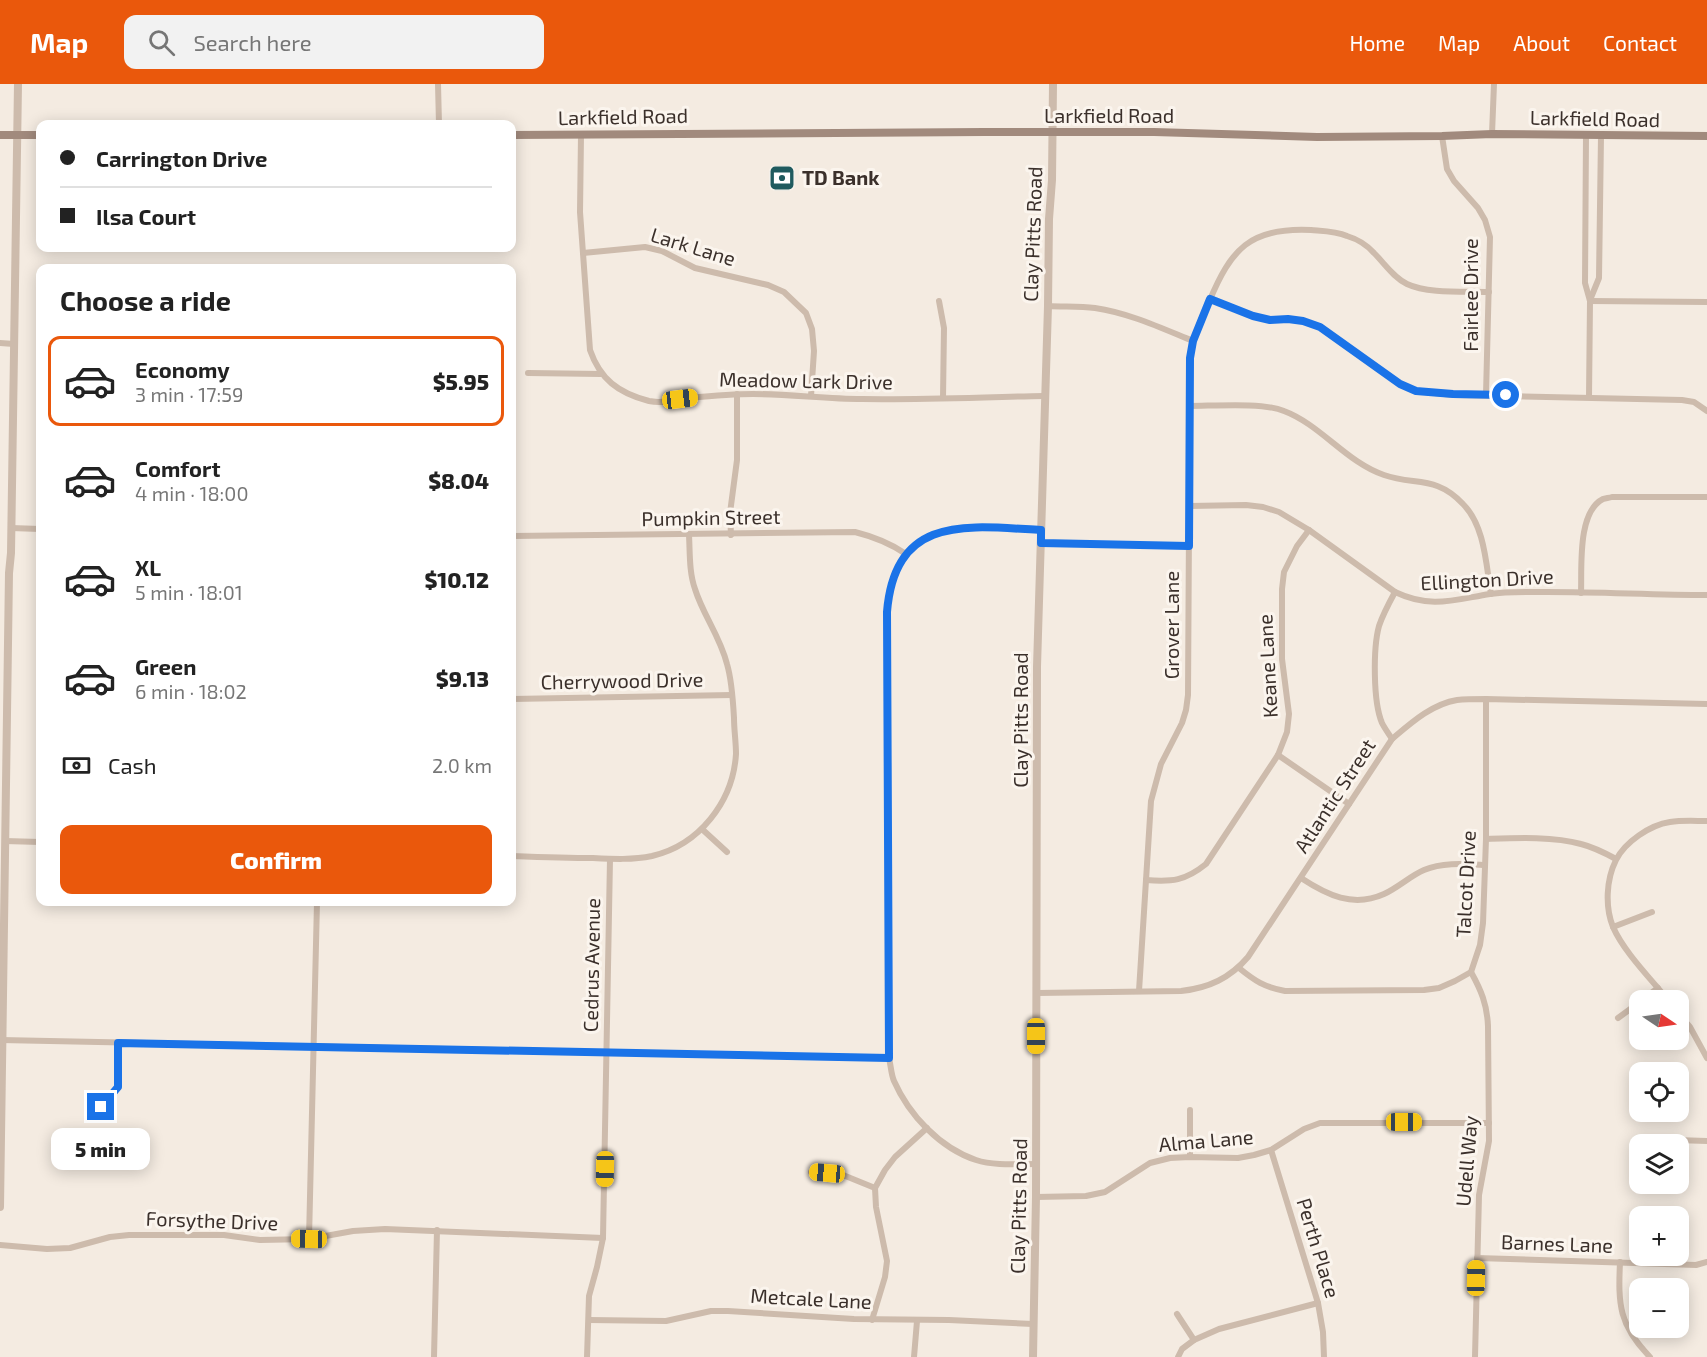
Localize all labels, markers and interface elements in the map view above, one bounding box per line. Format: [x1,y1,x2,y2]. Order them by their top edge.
search box [124,15,544,69]
text: Map [30,25,88,59]
icon: search [145,26,178,59]
text: Search here [193,29,312,55]
text: Home [1349,30,1405,55]
text: Map [1438,30,1480,55]
text: About [1513,30,1570,55]
text: Contact [1603,30,1677,55]
street label: Larkfield Road [558,103,688,129]
street label: Larkfield Road [1044,103,1174,127]
street label: Larkfield Road [1530,105,1660,131]
text: Carrington Drive [96,145,267,171]
bank icon: TD Bank [767,163,797,193]
place label: TD Bank [802,165,880,189]
street label: Clay Pitts Road [1018,166,1046,302]
text: Ilsa Court [96,203,196,229]
street label: Lark Lane [648,222,739,270]
street label: Fairlee Drive [1458,238,1482,352]
text: Choose a ride [60,284,231,316]
icon: car [63,354,117,408]
text: Economy [135,356,230,382]
street label: Meadow Lark Drive [719,366,893,394]
text: $5.95 [433,368,489,394]
route start [1492,381,1519,408]
text: 3 min · 17:59 [135,382,243,406]
car [661,388,699,410]
icon: car [63,453,117,507]
text: Comfort [135,455,220,481]
text: $8.04 [428,467,489,493]
text: 4 min · 18:00 [135,481,248,505]
street label: Pumpkin Street [641,504,781,530]
icon: car [63,552,117,606]
text: XL [135,554,161,580]
street label: Ellington Drive [1420,564,1554,594]
text: $10.12 [424,566,489,592]
street label: Grover Lane [1159,571,1183,679]
text: 5 min · 18:01 [135,580,243,604]
street label: Keane Lane [1252,614,1282,718]
icon: car [63,651,117,705]
street label: Clay Pitts Road [1008,652,1032,788]
text: Green [135,653,197,679]
text: $9.13 [436,665,489,691]
street label: Cherrywood Drive [540,667,704,693]
text: 6 min · 18:02 [135,679,247,703]
street label: Atlantic Street [1288,734,1380,857]
icon: cash [60,749,93,782]
text: Cash [108,752,157,778]
text: 2.0 km [432,753,492,777]
button: Confirm [60,825,492,894]
street label: Talcot Drive [1450,830,1480,938]
street label: Cedrus Avenue [578,898,604,1032]
north arrow [1629,990,1689,1050]
map controls [1629,990,1689,1338]
car [1027,1018,1045,1054]
button: locate [1629,1062,1689,1122]
route end [87,1093,114,1120]
car [1386,1113,1422,1131]
street label: Udell Way [1450,1114,1482,1207]
street label: Alma Lane [1158,1124,1254,1156]
callout: 5 min [51,1128,150,1170]
button: layers [1629,1134,1689,1194]
text: 5 min [75,1137,126,1161]
street label: Clay Pitts Road [1005,1138,1031,1274]
car [596,1151,614,1187]
car [808,1162,846,1184]
street label: Perth Place [1292,1195,1346,1301]
street label: Forsythe Drive [145,1206,279,1234]
button: + [1629,1206,1689,1266]
street label: Barnes Lane [1501,1229,1613,1257]
car [291,1230,327,1248]
car [1467,1260,1485,1296]
button: − [1629,1278,1689,1338]
street label: Metcale Lane [750,1283,872,1313]

